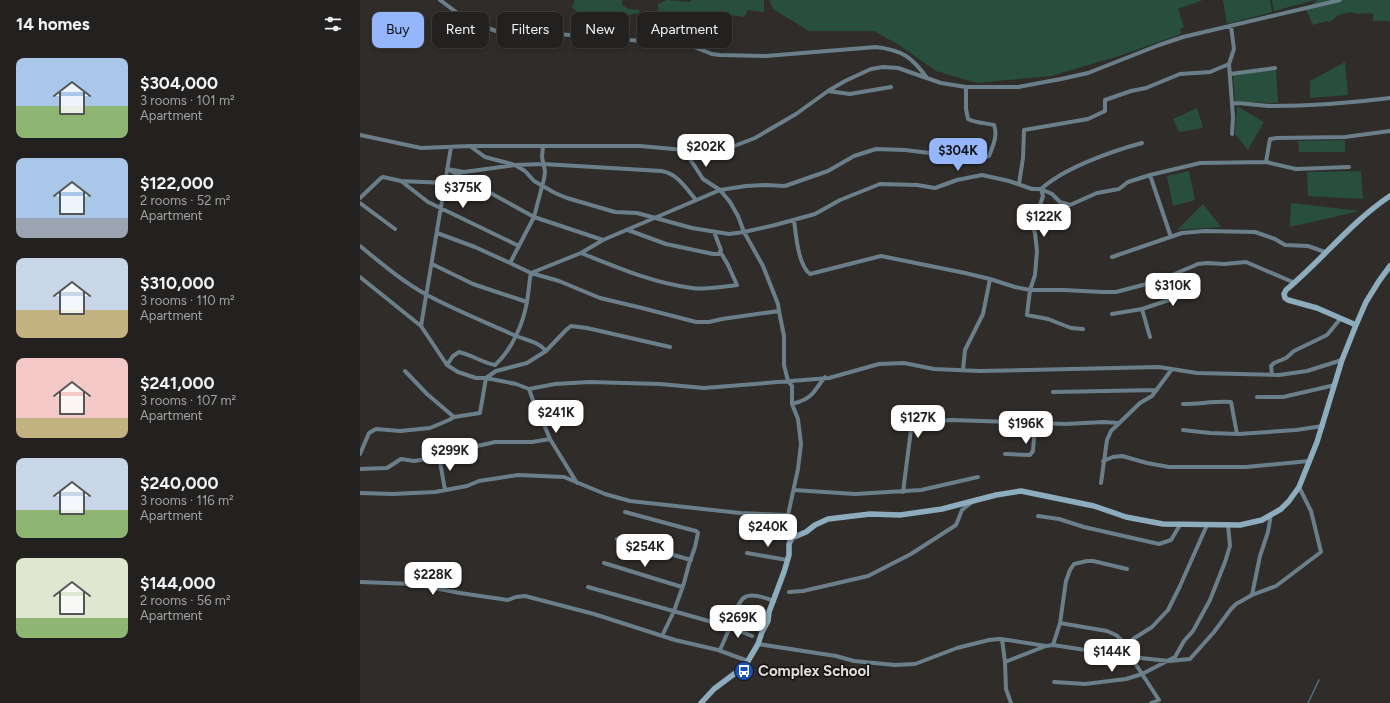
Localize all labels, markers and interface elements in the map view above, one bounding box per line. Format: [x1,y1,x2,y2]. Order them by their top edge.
chip: Buy [372,12,424,48]
chip: Rent [432,12,489,48]
chip: Filters [497,12,563,48]
chip: New [571,12,629,48]
chip: Apartment [637,12,732,48]
icon: filters [322,13,344,35]
text: 14 homes [16,14,90,34]
text: $304,000 [140,73,218,93]
icon: home [48,74,96,122]
text: 3 rooms · 101 m² [140,93,235,108]
text: Apartment [140,108,203,123]
pin: $202K [678,134,734,168]
pin: $304K [930,138,986,172]
text: $202K [686,139,726,154]
text: $304K [938,143,978,158]
text: $122,000 [140,173,214,193]
icon: home [48,174,96,222]
pin: $375K [435,175,491,209]
text: $375K [444,180,482,195]
text: 2 rooms · 52 m² [140,193,231,208]
pin: $122K [1016,204,1072,238]
text: Apartment [140,208,203,223]
text: $122K [1026,209,1062,224]
text: $310,000 [140,273,214,293]
pin: $310K [1145,273,1201,307]
icon: home [48,274,96,322]
text: $310K [1155,278,1192,293]
text: 3 rooms · 110 m² [140,293,235,308]
text: Apartment [140,308,203,323]
text: $241,000 [140,373,215,393]
icon: home [48,374,96,422]
text: 3 rooms · 107 m² [140,393,236,408]
pin: $241K [528,400,584,434]
text: $241K [537,405,575,420]
pin: $127K [890,405,946,439]
text: Apartment [140,408,203,423]
text: $127K [900,410,936,425]
pin: $196K [998,411,1054,445]
text: $196K [1008,416,1044,431]
pin: $299K [422,438,478,472]
text: $299K [431,443,469,458]
text: $240,000 [140,473,218,493]
icon: home [48,474,96,522]
text: 3 rooms · 116 m² [140,493,234,508]
text: Apartment [140,508,203,523]
pin: $240K [740,514,796,548]
text: $240K [748,519,788,534]
pin: $254K [617,534,673,568]
text: $254K [625,539,665,554]
pin: $228K [405,562,461,596]
text: $228K [414,567,452,582]
text: $144,000 [140,573,216,593]
icon: home [48,574,96,622]
text: 2 rooms · 56 m² [140,593,231,608]
pin: $269K [710,605,766,639]
text: Apartment [140,608,203,623]
text: $269K [719,610,757,625]
pin: $144K [1084,639,1140,673]
text: $144K [1093,644,1131,659]
bus stop icon: Complex School [733,660,755,682]
place label: Complex School [758,662,870,680]

